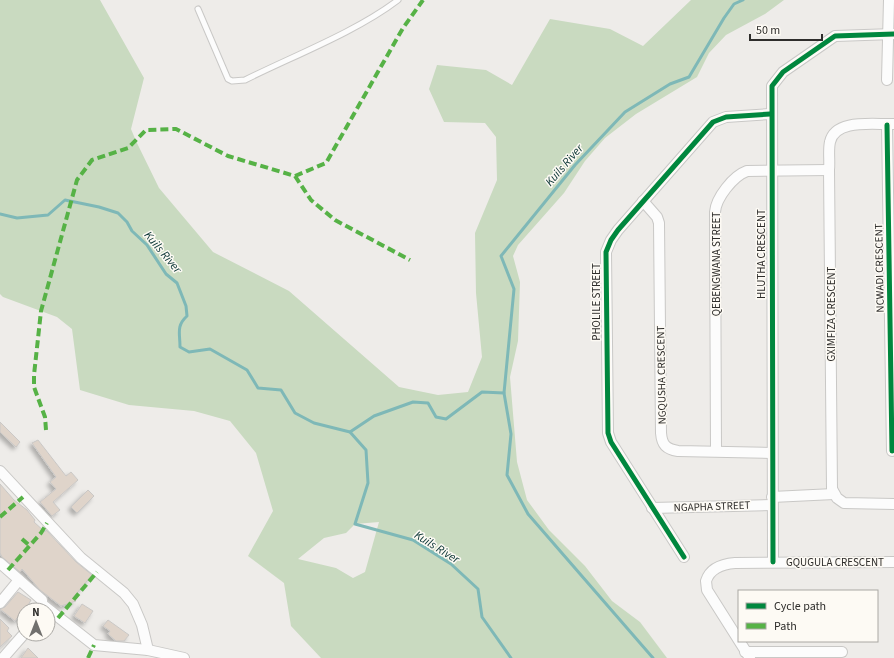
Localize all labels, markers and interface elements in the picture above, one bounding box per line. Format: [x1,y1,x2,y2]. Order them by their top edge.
scale bar [750,16,822,42]
text: 50 m [756,22,780,39]
water label: Kuils River [541,140,588,190]
street label: HLUTHA CRESCENT [754,209,769,299]
street label: QEBENGWANA STREET [709,212,724,316]
street label: NCWADI CRESCENT [871,223,888,313]
water label: Kuils River [140,228,186,278]
street label: PHOLILE STREET [589,263,604,341]
street label: GXIMFIZA CRESCENT [824,266,839,361]
street label: NGQUSHA CRESCENT [653,325,670,424]
street label: NGAPHA STREET [673,498,751,515]
water label: Kuils River [411,527,463,568]
street label: GQUGULA CRESCENT [786,555,884,570]
legend [738,590,878,642]
text: Cycle path [774,598,826,615]
north arrow [16,602,56,642]
text: N [32,605,40,620]
text: Path [774,618,797,635]

